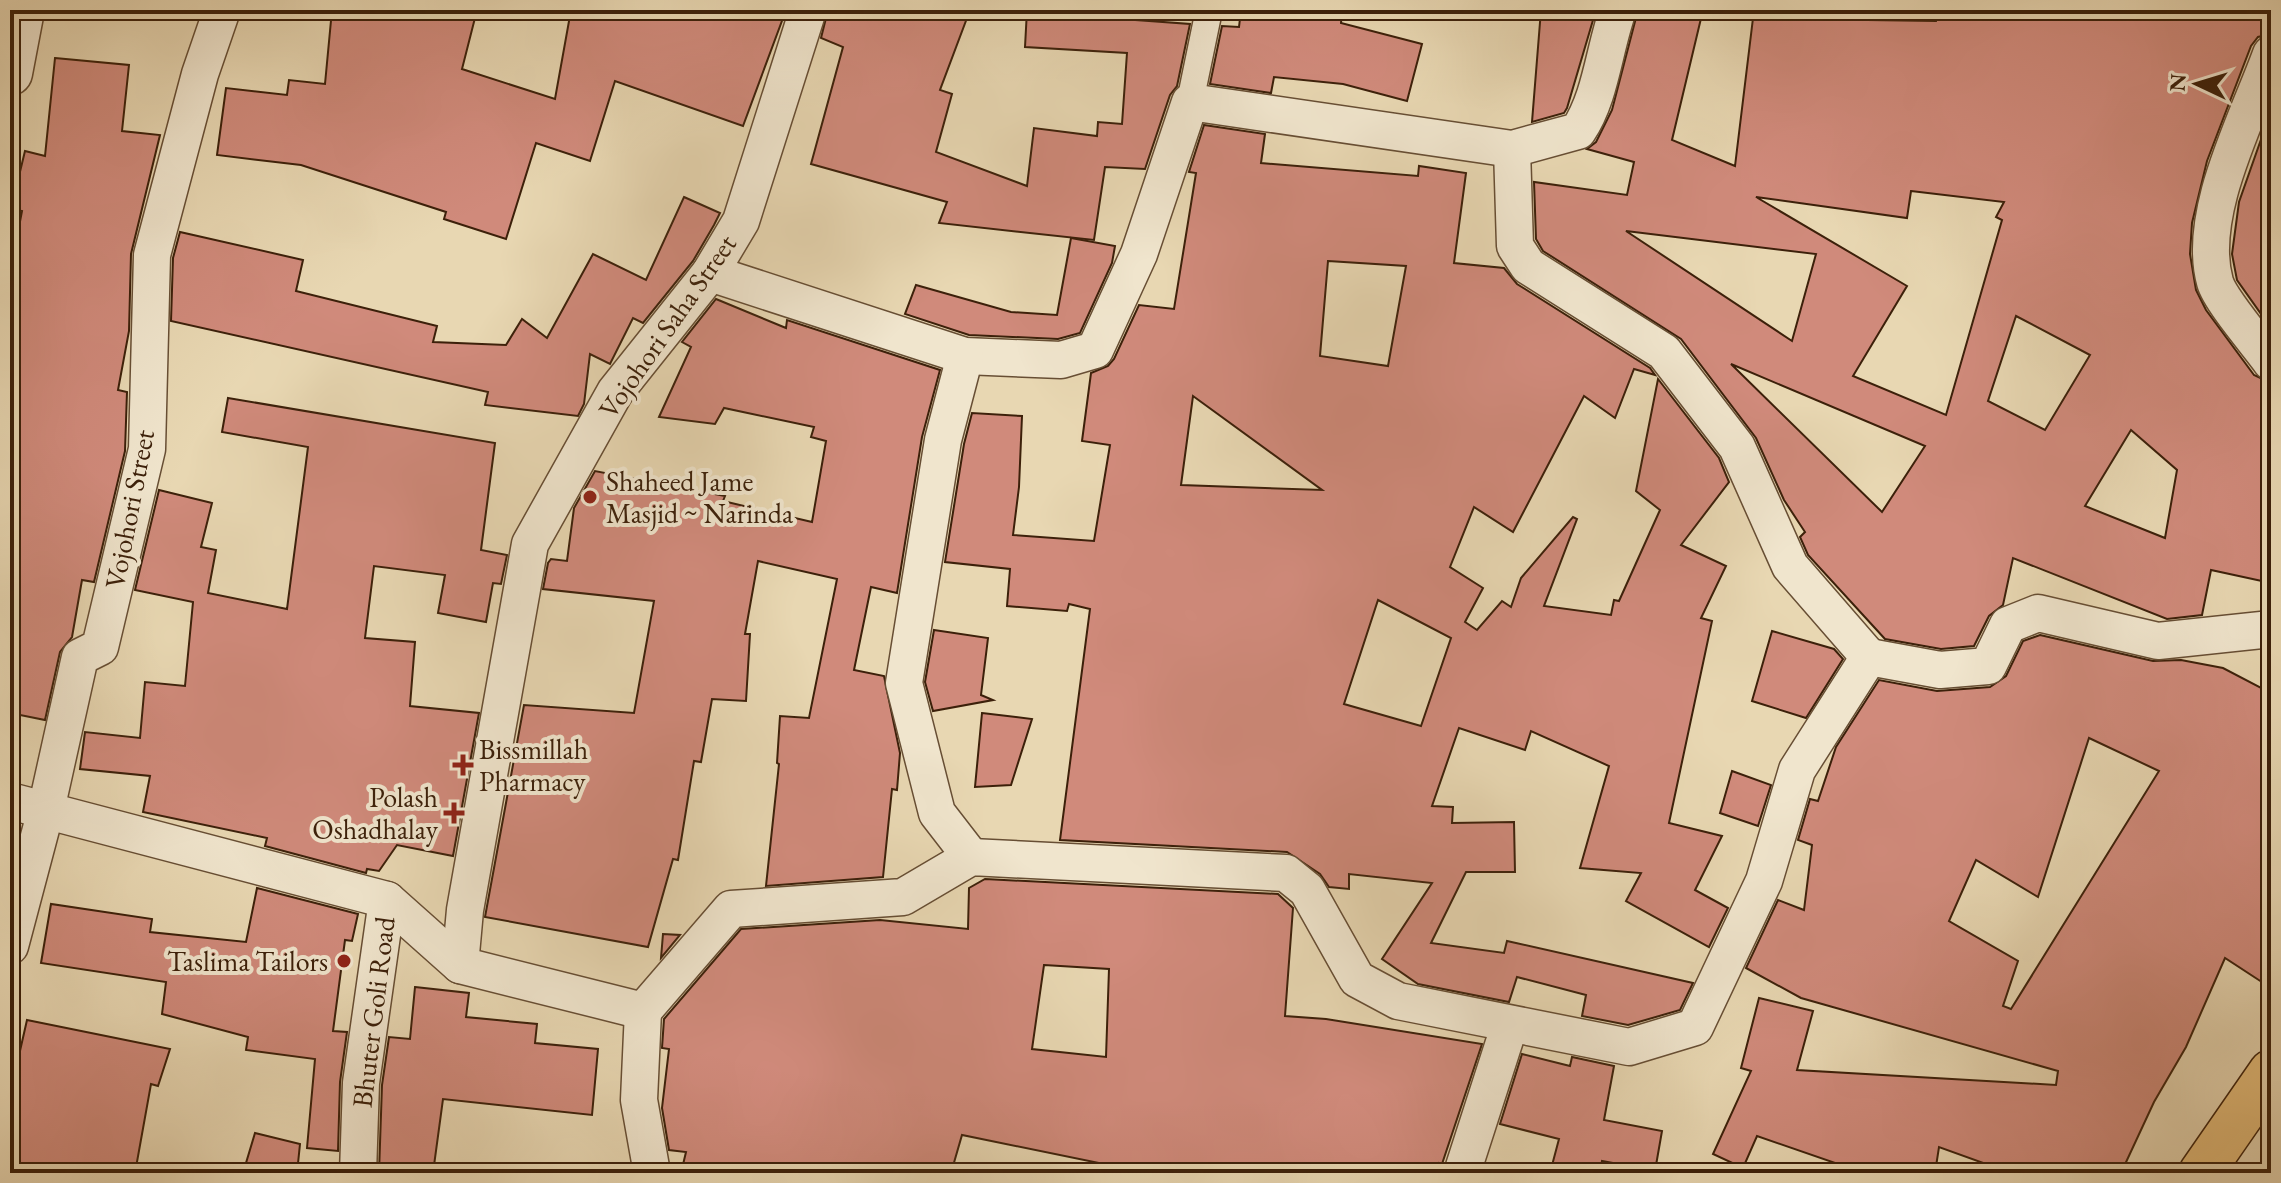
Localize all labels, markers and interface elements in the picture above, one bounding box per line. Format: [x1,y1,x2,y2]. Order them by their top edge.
north arrow [2157,44,2237,124]
text: N [2162,73,2193,93]
street label: Vojohori Saha Street [590,227,744,425]
street label: Vojohori Street [96,426,162,592]
place label: Shaheed Jame Masjid ~ Narinda [606,463,794,531]
marker: Shaheed Jame Masjid ~ Narinda [581,488,599,506]
place label: Bissmillah Pharmacy [479,731,588,799]
marker: Bissmillah Pharmacy [454,756,472,774]
place label: Polash Oshadhalay [312,779,439,847]
marker: Polash Oshadhalay [445,804,463,822]
street label: Bhuter Goli Road [343,914,403,1109]
place label: Taslima Tailors [167,943,328,979]
marker: Taslima Tailors [335,952,353,970]

